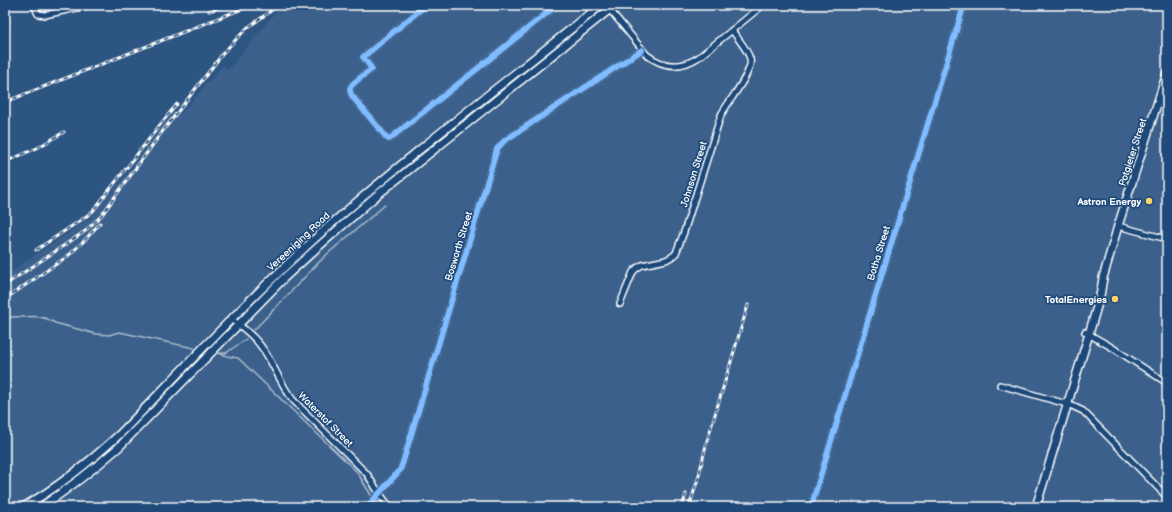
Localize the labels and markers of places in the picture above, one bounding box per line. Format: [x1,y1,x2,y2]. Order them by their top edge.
place label: Astron Energy [1076,196,1141,208]
marker: Astron Energy [1144,196,1154,206]
place label: TotalEnergies [1045,294,1107,306]
marker: TotalEnergies [1110,294,1120,304]

